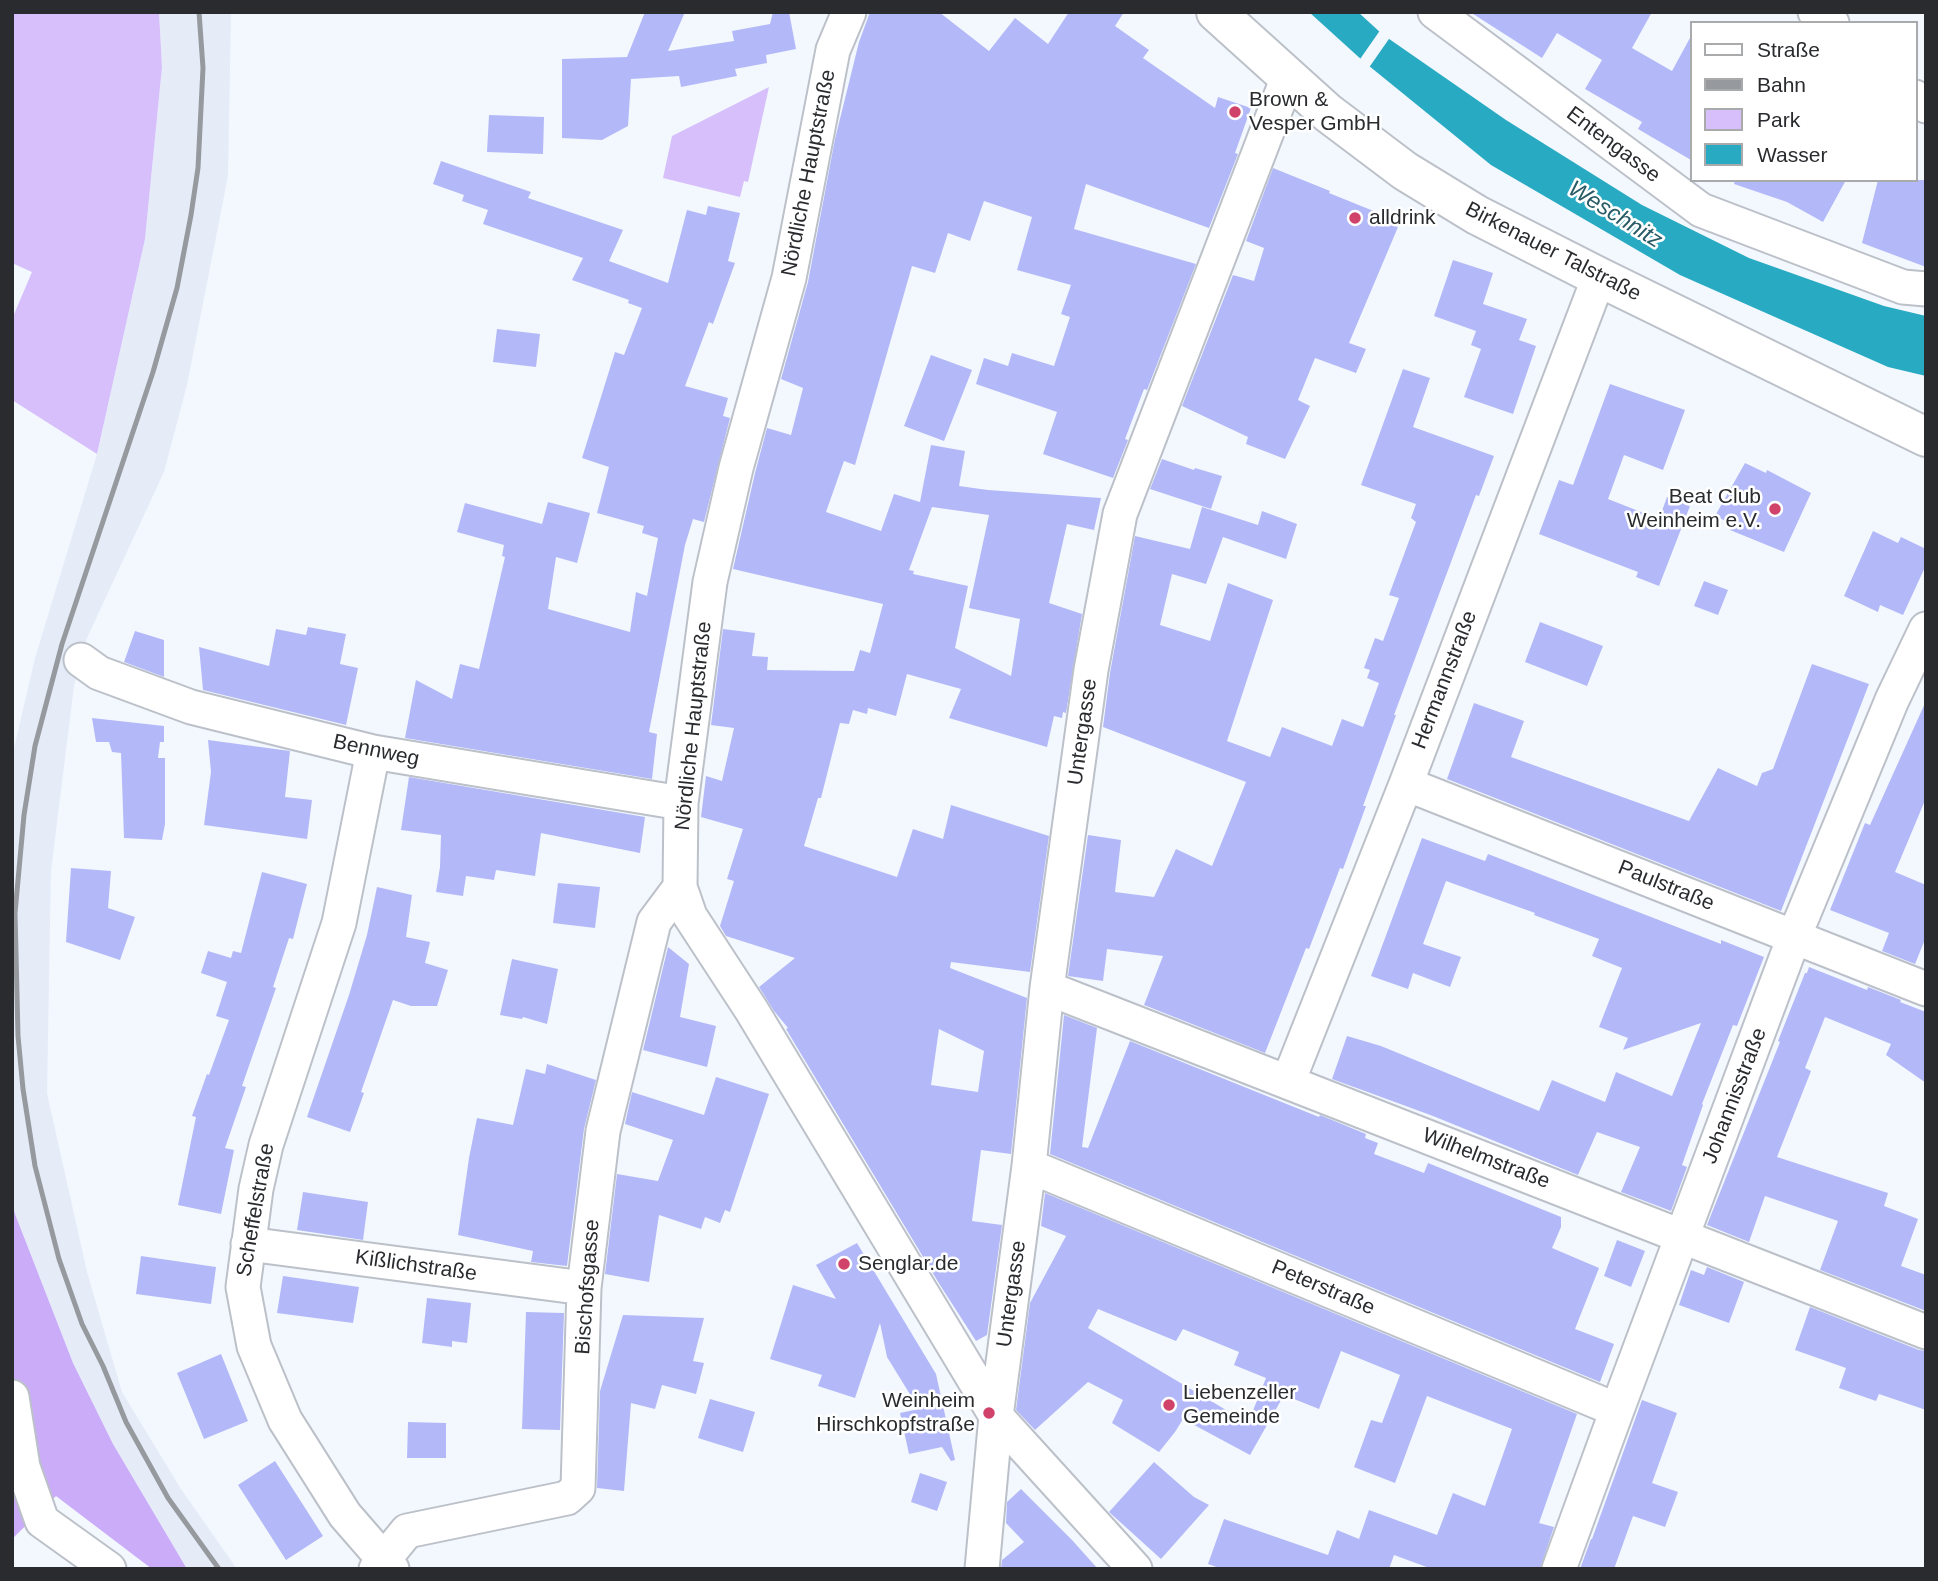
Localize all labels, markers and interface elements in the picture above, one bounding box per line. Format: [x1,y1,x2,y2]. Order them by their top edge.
legend [1689,21,1917,182]
text: Straße [1757,38,1820,61]
street label: Nördliche Hauptstraße [777,67,841,279]
text: Bahn [1757,73,1806,96]
place label: Brown & Vesper GmbH [1249,87,1381,137]
street label: Entengasse [1561,102,1665,188]
marker: Brown & Vesper GmbH [1227,104,1243,120]
text: Park [1757,108,1800,131]
text: Wasser [1757,143,1827,166]
water label: Weschnitz [1563,175,1667,255]
street label: Birkenauer Talstraße [1461,197,1645,307]
place label: alldrink [1369,205,1436,231]
marker: alldrink [1347,210,1363,226]
place label: Beat Club Weinheim e.V. [1627,484,1761,534]
marker: Beat Club Weinheim e.V. [1767,501,1783,517]
street label: Hermannstraße [1407,607,1483,753]
street label: Nördliche Hauptstraße [670,620,718,832]
street label: Untergasse [1063,677,1103,787]
street label: Bennweg [331,730,421,772]
street label: Paulstraße [1614,855,1718,917]
street label: Johannisstraße [1698,1024,1772,1168]
street label: Wilhelmstraße [1419,1123,1553,1195]
street label: Scheffelstraße [232,1141,280,1279]
street label: Bischofsgasse [571,1219,605,1355]
street label: Untergasse [992,1239,1032,1349]
street label: Kißlichstraße [354,1245,478,1287]
place label: Senglar.de [858,1251,958,1277]
street label: Peterstraße [1268,1255,1378,1321]
marker: Senglar.de [836,1256,852,1272]
place label: Liebenzeller Gemeinde [1183,1380,1296,1430]
place label: Weinheim Hirschkopfstraße [816,1388,975,1438]
marker: Liebenzeller Gemeinde [1161,1397,1177,1413]
marker: Weinheim Hirschkopfstraße [981,1405,997,1421]

